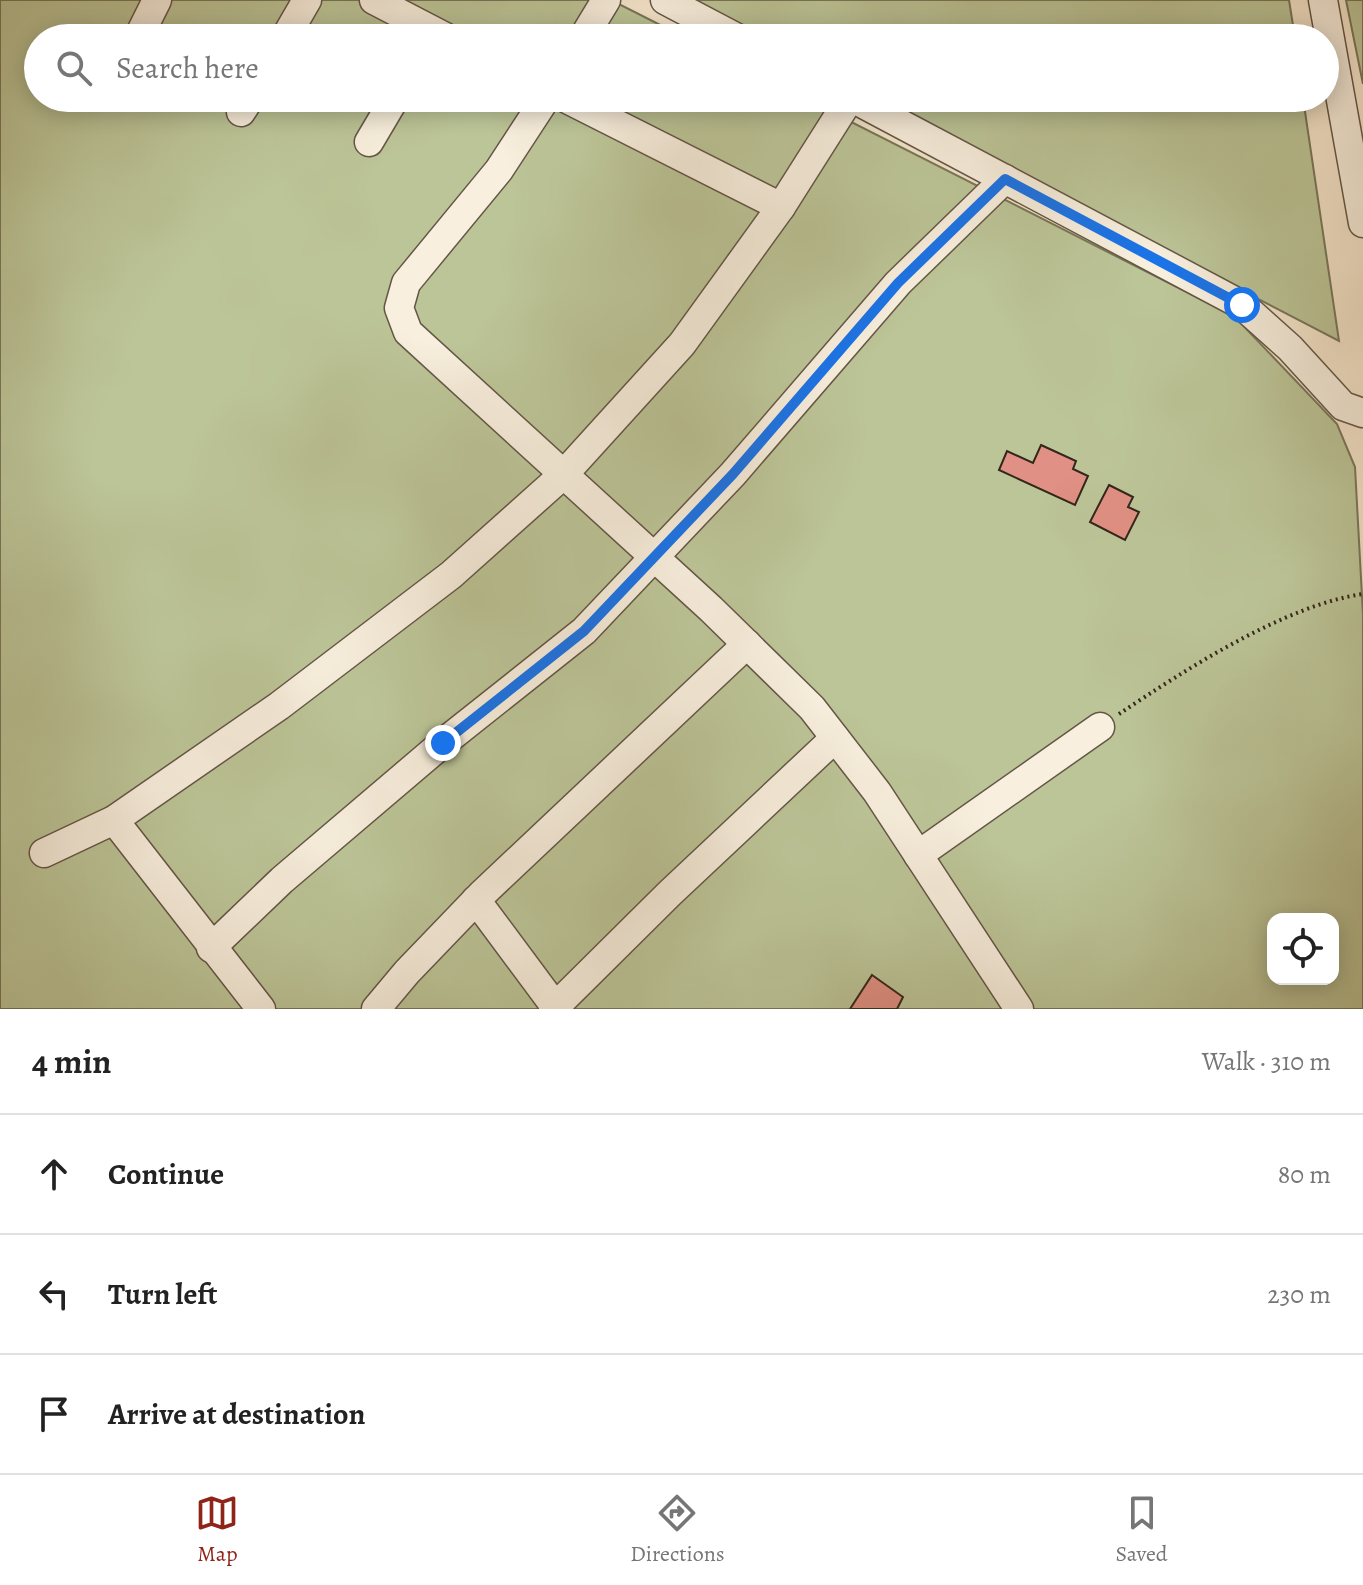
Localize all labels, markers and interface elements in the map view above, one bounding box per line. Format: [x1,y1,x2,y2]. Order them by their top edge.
search box [24,24,1339,112]
icon: search [52,46,96,90]
text: Search here [116,48,259,88]
route start [1224,287,1260,323]
route end [425,725,461,761]
map controls [1267,913,1339,985]
button: locate [1267,913,1339,985]
text: 4 min [32,1038,111,1085]
text: Walk · 310 m [1202,1044,1331,1079]
icon: ahead [32,1152,76,1196]
text: Continue [108,1154,224,1194]
text: 80 m [1278,1157,1331,1192]
icon: left [32,1272,76,1316]
text: Turn left [108,1274,217,1314]
text: 230 m [1267,1277,1331,1312]
icon: arrive [32,1392,76,1436]
text: Arrive at destination [108,1394,365,1434]
tab: Map [195,1491,239,1569]
tab: Directions [630,1491,725,1569]
tab: Saved [1115,1491,1168,1569]

